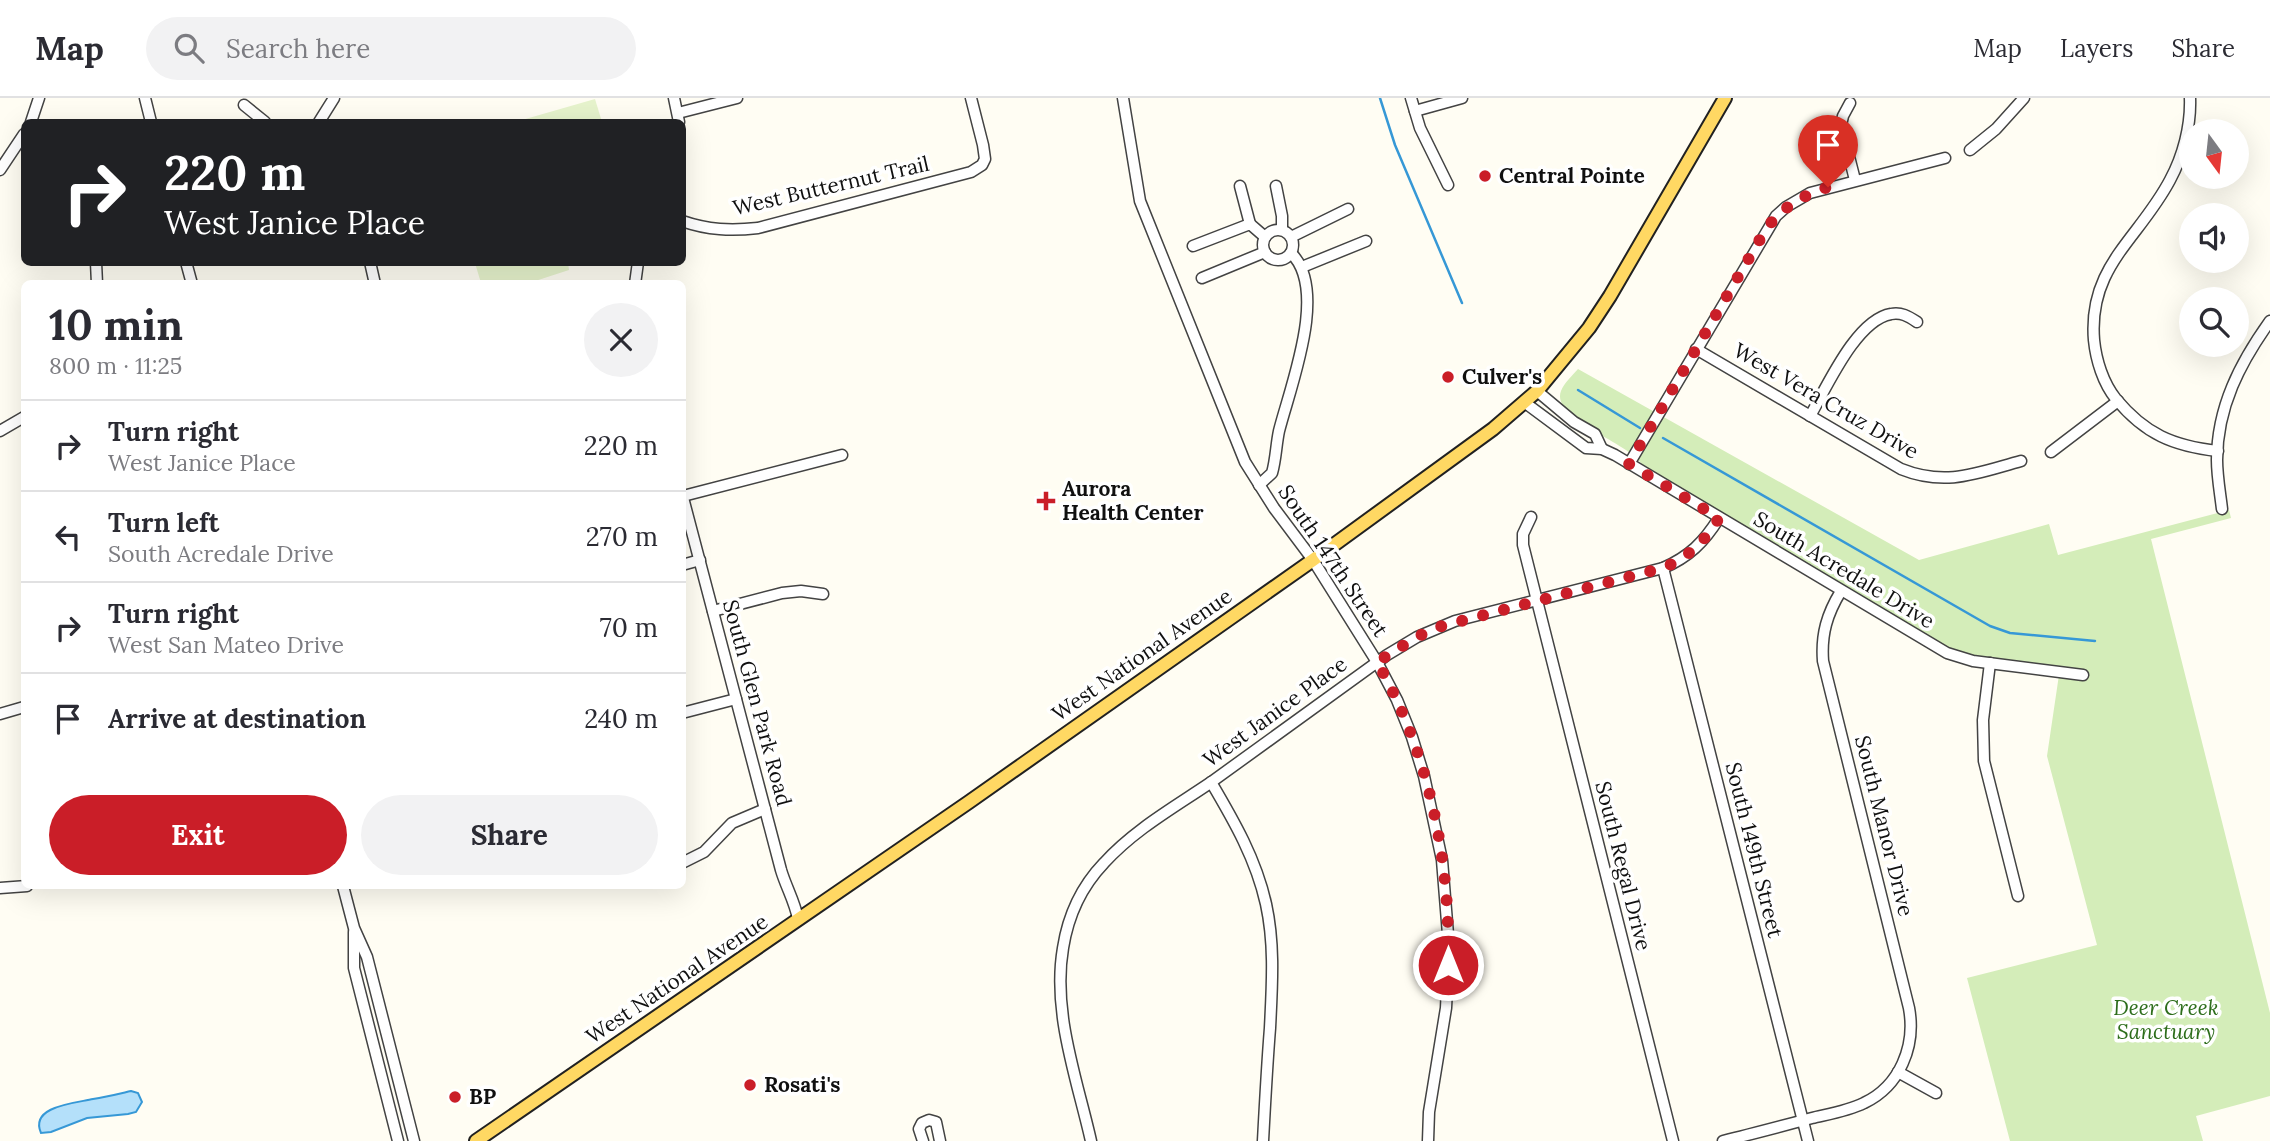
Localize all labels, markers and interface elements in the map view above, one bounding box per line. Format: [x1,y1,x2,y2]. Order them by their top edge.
search box [146,17,636,80]
text: Map [35,27,104,69]
icon: search [170,29,208,67]
text: Search here [226,32,370,65]
text: Map [1973,33,2022,64]
text: Layers [2060,33,2133,64]
text: Share [2171,33,2235,64]
pin [1798,115,1858,187]
north arrow [2179,119,2249,189]
map controls [2179,119,2249,357]
icon: arrive [1809,126,1847,164]
text: 220 m [164,141,305,203]
icon: right [49,147,140,238]
street label: West Butternut Trail [730,150,932,221]
place label: Central Pointe [1499,162,1645,189]
marker: Central Pointe [1477,168,1493,184]
text: West Janice Place [164,202,425,243]
button: sound [2179,203,2249,273]
button: search [2179,287,2249,357]
text: 10 min [49,298,183,352]
button: close [584,303,658,377]
street label: West Vera Cruz Drive [1729,337,1924,465]
text: 800 m · 11:25 [49,351,182,380]
place label: Culver's [1462,363,1542,390]
marker: Culver's [1440,369,1456,385]
text: Turn right [108,415,239,448]
icon: right [49,427,87,465]
text: 220 m [584,429,658,462]
text: West Janice Place [108,448,296,477]
place label: Aurora Health Center [1062,475,1203,526]
street label: South 147th Street [1273,480,1395,643]
marker: Aurora Health Center [1036,491,1056,511]
street label: South Acredale Drive [1749,505,1940,634]
text: Turn left [108,506,219,539]
icon: left [49,518,87,556]
text: 270 m [586,520,658,553]
text: South Acredale Drive [108,539,334,568]
street label: West National Avenue [1046,582,1237,727]
text: Turn right [108,597,239,630]
street label: South Glen Park Road [717,597,798,809]
icon: right [49,609,87,647]
text: 70 m [600,611,658,644]
text: West San Mateo Drive [108,630,344,659]
street label: West Janice Place [1197,650,1352,773]
icon: arrive [49,700,87,738]
text: Arrive at destination [108,702,366,735]
text: 240 m [584,702,658,735]
street label: South Manor Drive [1849,733,1920,919]
street label: South 149th Street [1720,759,1790,941]
street label: South Regal Drive [1589,778,1658,953]
button: Exit [49,795,347,875]
button: Share [361,795,658,875]
street label: West National Avenue [581,908,773,1050]
position arrow [1411,928,1485,1002]
park label: Deer Creek Sanctuary [2113,994,2219,1045]
place label: Rosati's [764,1071,841,1098]
marker: Rosati's [742,1077,758,1093]
place label: BP [469,1083,497,1110]
marker: BP [447,1089,463,1105]

